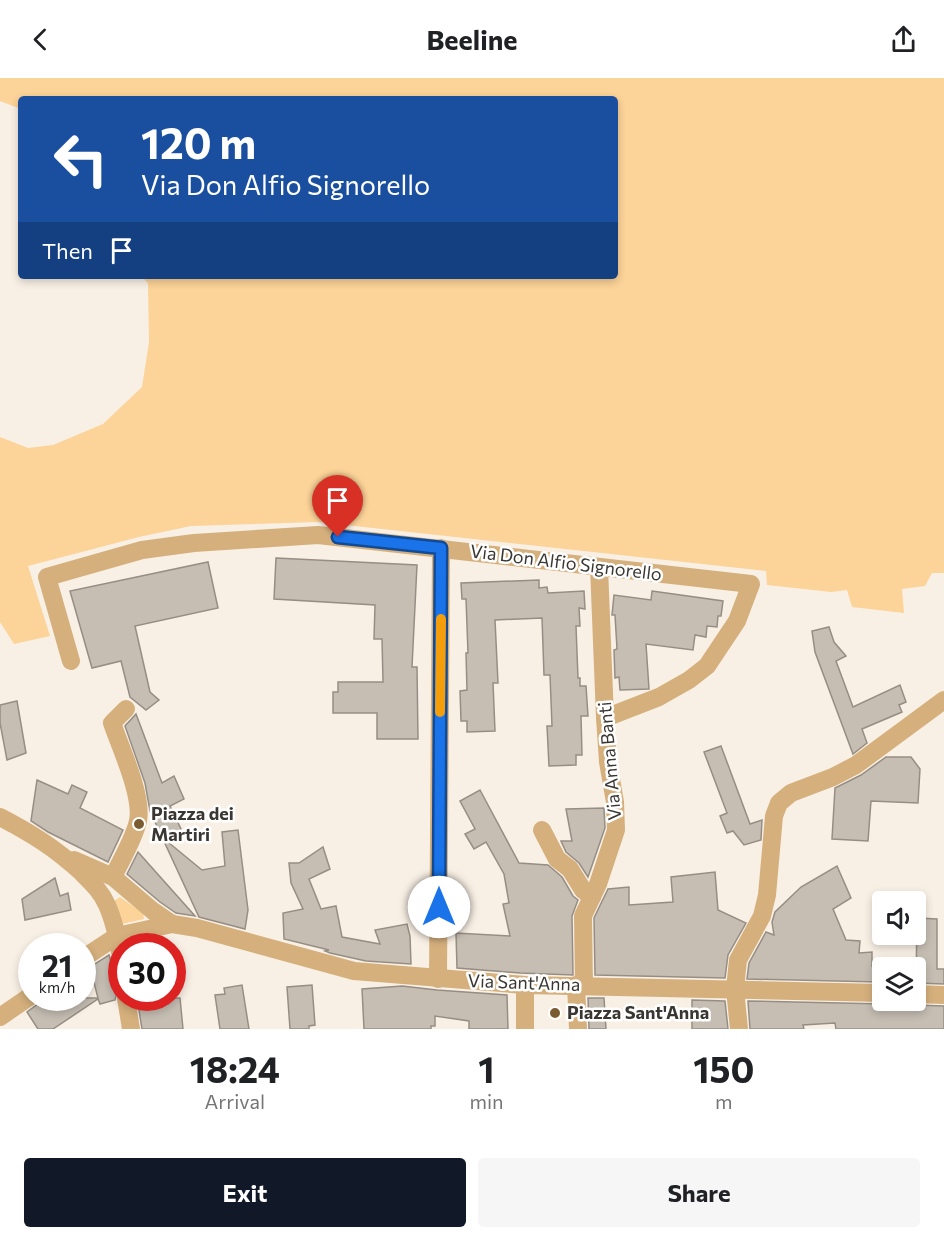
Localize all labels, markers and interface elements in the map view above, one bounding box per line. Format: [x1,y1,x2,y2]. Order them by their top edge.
icon: back [24,23,57,56]
text: Beeline [426,23,518,56]
icon: share [887,23,920,56]
text: 120 m [141,116,256,168]
icon: left [42,120,120,198]
text: Via Don Alfio Signorello [141,168,430,201]
icon: arrive [105,234,138,267]
text: Then [42,237,93,264]
pin [312,475,363,537]
icon: arrive [321,484,354,517]
street label: Via Don Alfio Signorello [469,539,663,585]
street label: Via Anna Banti [593,701,625,821]
place label: Piazza dei Martiri [151,802,234,845]
marker: Piazza dei Martiri [132,817,146,831]
position arrow [407,875,471,939]
map controls [872,891,926,1011]
button: sound [872,891,926,945]
speed limit sign: 30 [108,933,186,1011]
text: 21 [42,946,72,983]
button: layers [872,957,926,1011]
street label: Via Sant'Anna [467,969,581,995]
text: km/h [39,978,75,996]
place label: Piazza Sant'Anna [567,1001,709,1023]
marker: Piazza Sant'Anna [548,1006,562,1020]
text: 18:24 [190,1046,280,1090]
text: 1 [478,1046,495,1090]
text: 150 [693,1046,754,1090]
text: Arrival [204,1089,265,1113]
text: min [469,1089,504,1113]
text: m [715,1089,732,1113]
button: Exit [24,1158,466,1227]
button: Share [478,1158,920,1227]

